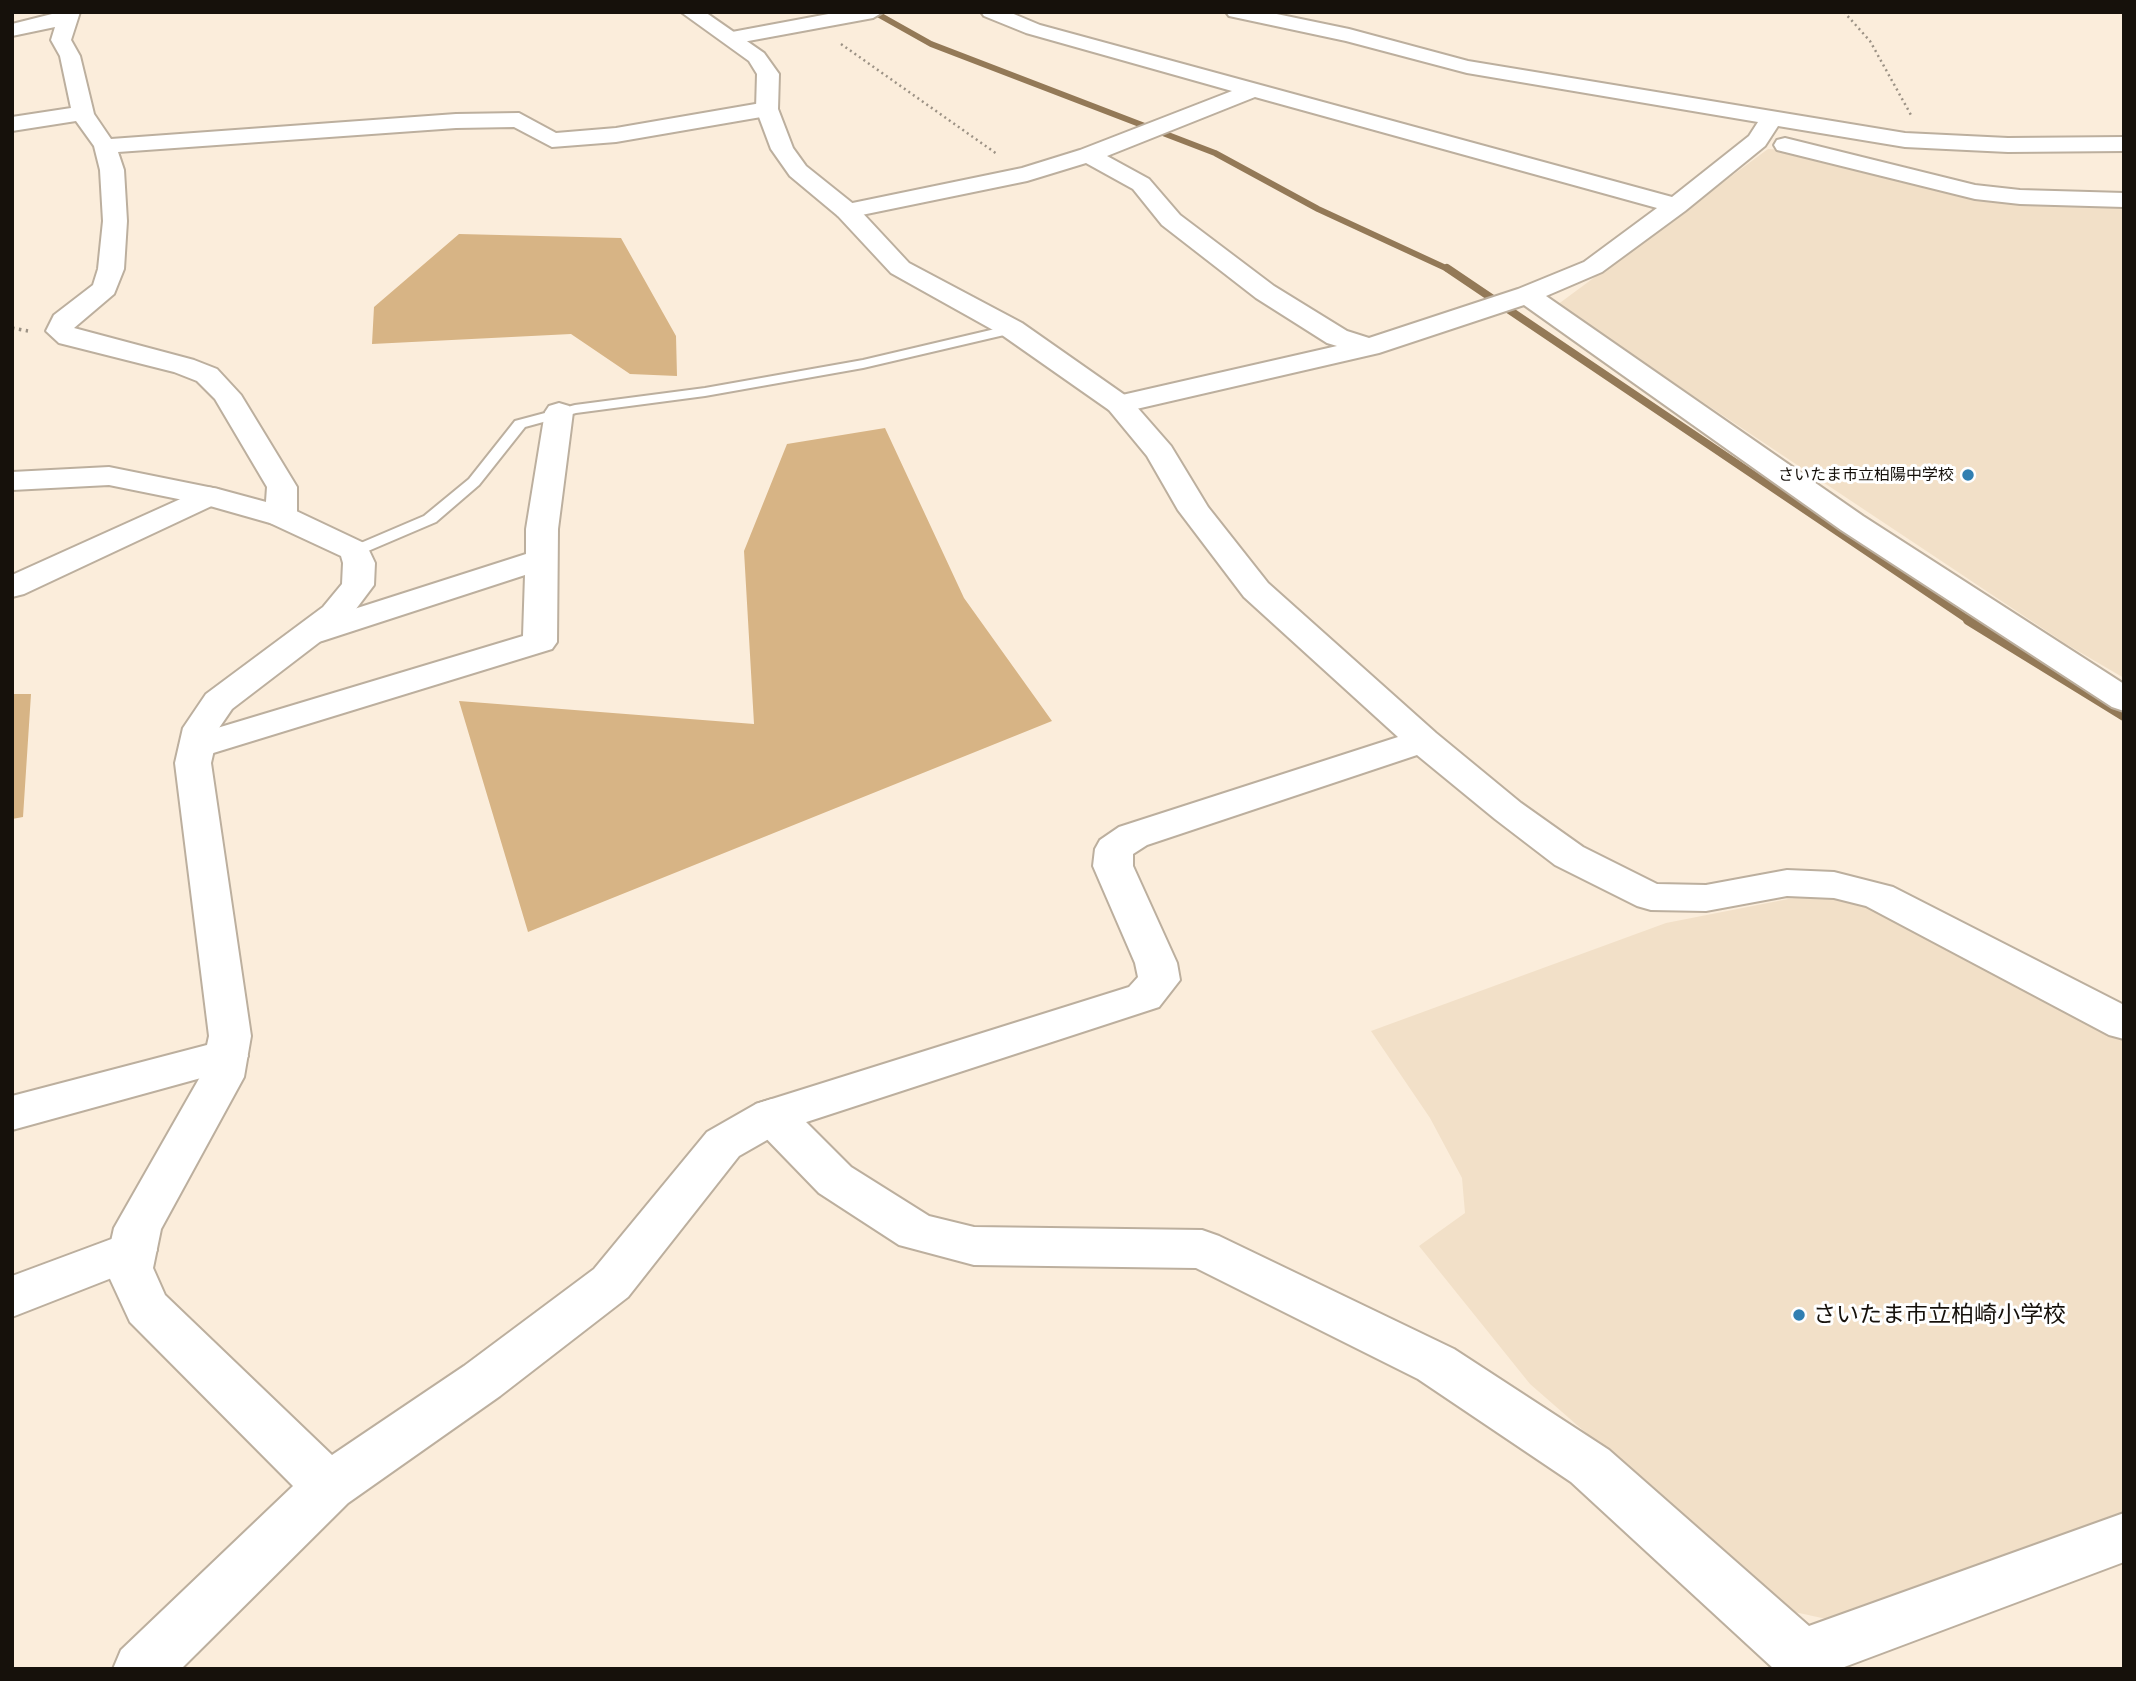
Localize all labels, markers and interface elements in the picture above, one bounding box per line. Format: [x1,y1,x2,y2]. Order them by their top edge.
place label: さいたま市立柏陽中学校 [1778,465,1954,485]
marker: さいたま市立柏陽中学校 [1960,467,1976,483]
place label: さいたま市立柏崎小学校 [1813,1301,2066,1329]
marker: さいたま市立柏崎小学校 [1791,1307,1807,1323]

